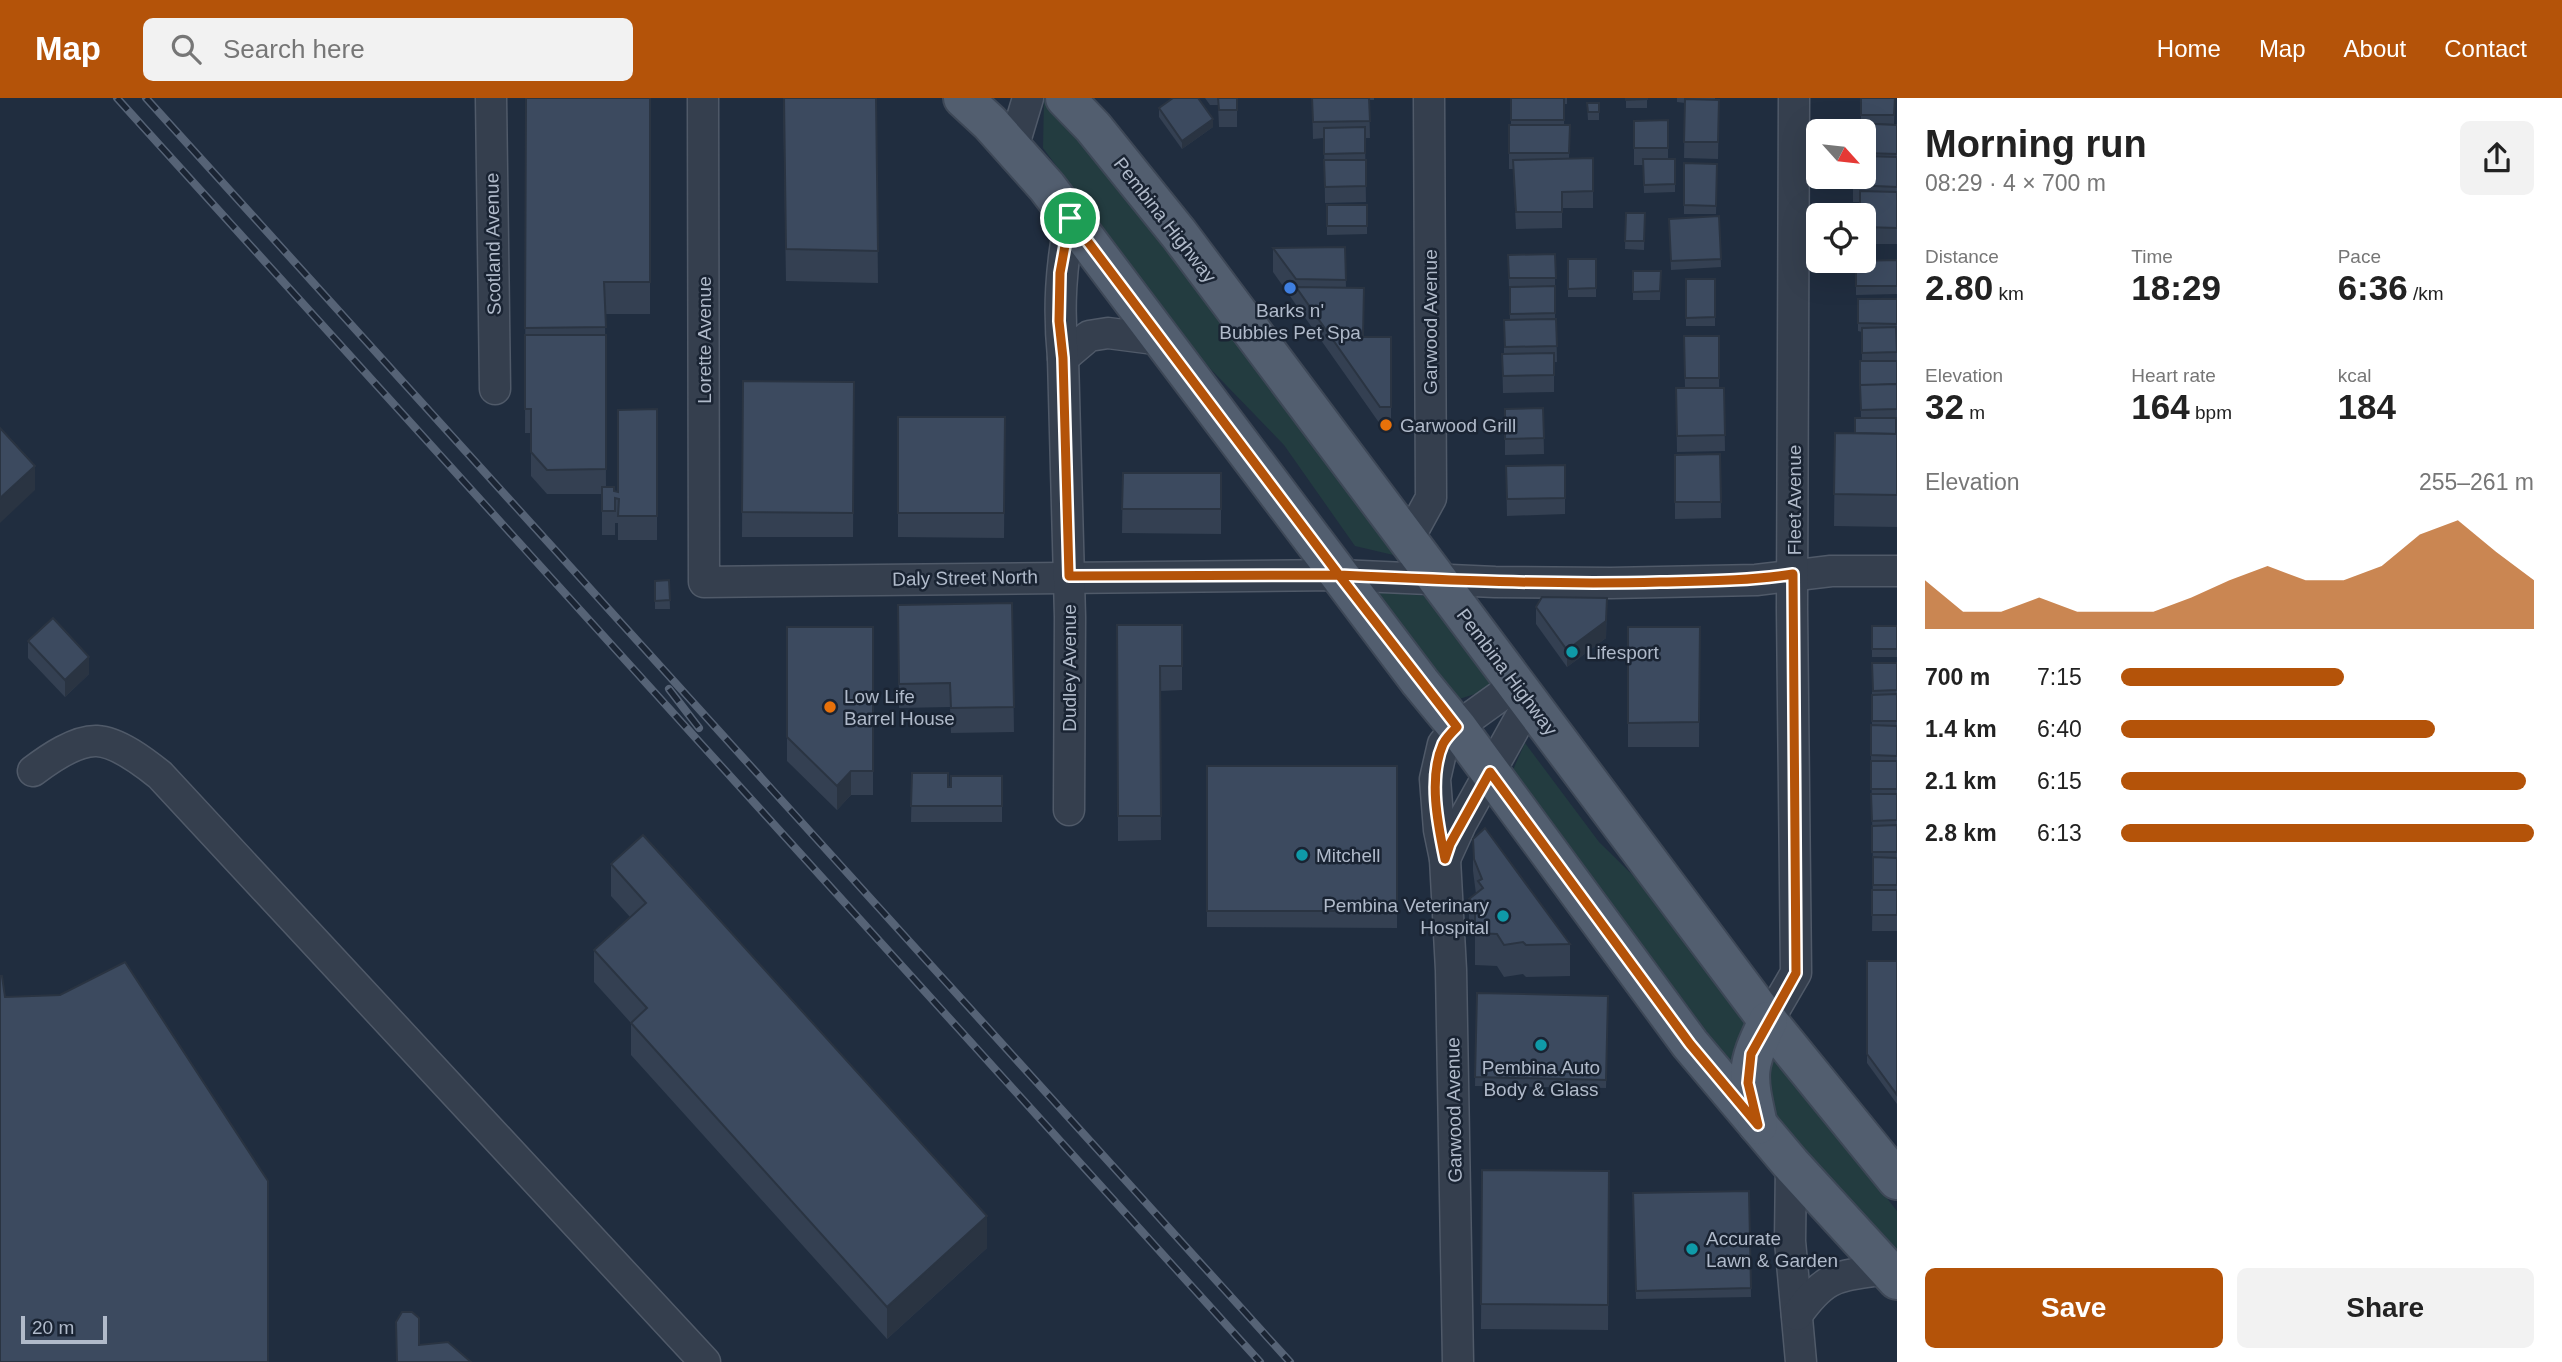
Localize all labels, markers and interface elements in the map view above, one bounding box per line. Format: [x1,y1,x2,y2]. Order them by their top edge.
search box [143,18,633,81]
text: Map [35,30,101,67]
icon: search [167,30,205,68]
text: Search here [223,34,365,64]
text: Home [2157,35,2221,62]
text: Map [2259,35,2306,62]
text: About [2344,35,2406,62]
text: Contact [2444,35,2527,62]
north arrow [1806,119,1876,189]
map controls [1806,119,1876,273]
button: share [2460,121,2534,195]
text: Morning run [1925,123,2147,165]
street label: Pembina Highway [1110,153,1221,287]
text: 08:29 · 4 × 700 m [1925,170,2106,196]
street label: Scotland Avenue [481,173,505,315]
pin [1040,188,1100,248]
icon: arrive [1051,199,1089,237]
button: locate [1806,203,1876,273]
text: Distance [1925,246,1999,267]
text: Time [2131,246,2173,267]
text: Pace [2338,246,2381,267]
street label: Garwood Avenue [1420,249,1441,395]
text: 2.80 [1925,268,1993,307]
text: 18:29 [2131,268,2221,307]
text: 6:36 [2338,268,2408,307]
street label: Lorette Avenue [694,276,715,404]
marker: Barks n' Bubbles Pet Spa [1282,280,1298,296]
text: km [1993,283,2024,304]
text: /km [2408,283,2444,304]
place label: Barks n' Bubbles Pet Spa [1219,300,1361,343]
text: Elevation [1925,365,2003,386]
text: Heart rate [2131,365,2216,386]
text: kcal [2338,365,2371,386]
text: 32 [1925,387,1964,426]
text: 164 [2131,387,2190,426]
text: 184 [2338,387,2396,426]
text: m [1964,402,1985,423]
text: bpm [2190,402,2232,423]
place label: Garwood Grill [1400,415,1516,436]
marker: Garwood Grill [1378,417,1394,433]
street label: Fleet Avenue [1784,445,1805,555]
text: Elevation [1925,469,2020,495]
text: 255–261 m [2419,469,2534,495]
street label: Daly Street North [892,566,1038,590]
street label: Dudley Avenue [1059,604,1080,732]
street label: Pembina Highway [1453,605,1562,740]
place label: Lifesport [1586,642,1660,663]
marker: Lifesport [1564,644,1580,660]
text: 700 m [1925,664,1990,690]
text: 7:15 [2037,664,2082,690]
place label: Low Life Barrel House [844,686,955,729]
marker: Low Life Barrel House [822,699,838,715]
text: 1.4 km [1925,716,1997,742]
text: 6:40 [2037,716,2082,742]
text: 2.1 km [1925,768,1997,794]
text: 6:15 [2037,768,2082,794]
text: 2.8 km [1925,820,1997,846]
text: 6:13 [2037,820,2082,846]
place label: Mitchell [1316,845,1380,866]
marker: Mitchell [1294,847,1310,863]
place label: Pembina Veterinary Hospital [1323,895,1489,938]
marker: Pembina Veterinary Hospital [1495,908,1511,924]
street label: Garwood Avenue [1442,1037,1466,1183]
marker: Pembina Auto Body & Glass [1533,1037,1549,1053]
place label: Pembina Auto Body & Glass [1482,1057,1600,1100]
place label: Accurate Lawn & Garden [1706,1228,1838,1271]
marker: Accurate Lawn & Garden [1684,1241,1700,1257]
button: Save [1925,1268,2223,1348]
button: Share [2237,1268,2534,1348]
scale bar [21,1313,107,1345]
text: 20 m [32,1317,74,1338]

